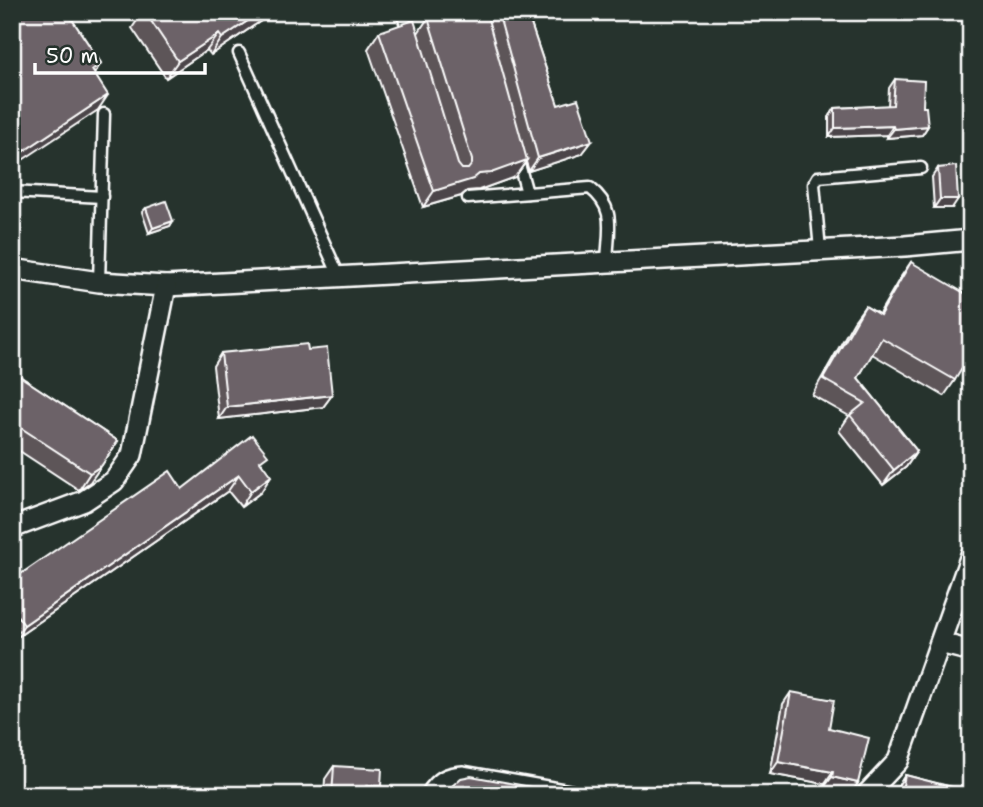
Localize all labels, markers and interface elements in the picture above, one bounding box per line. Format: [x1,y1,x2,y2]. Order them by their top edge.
scale bar [35,32,205,76]
text: 50 m [46,42,99,70]

